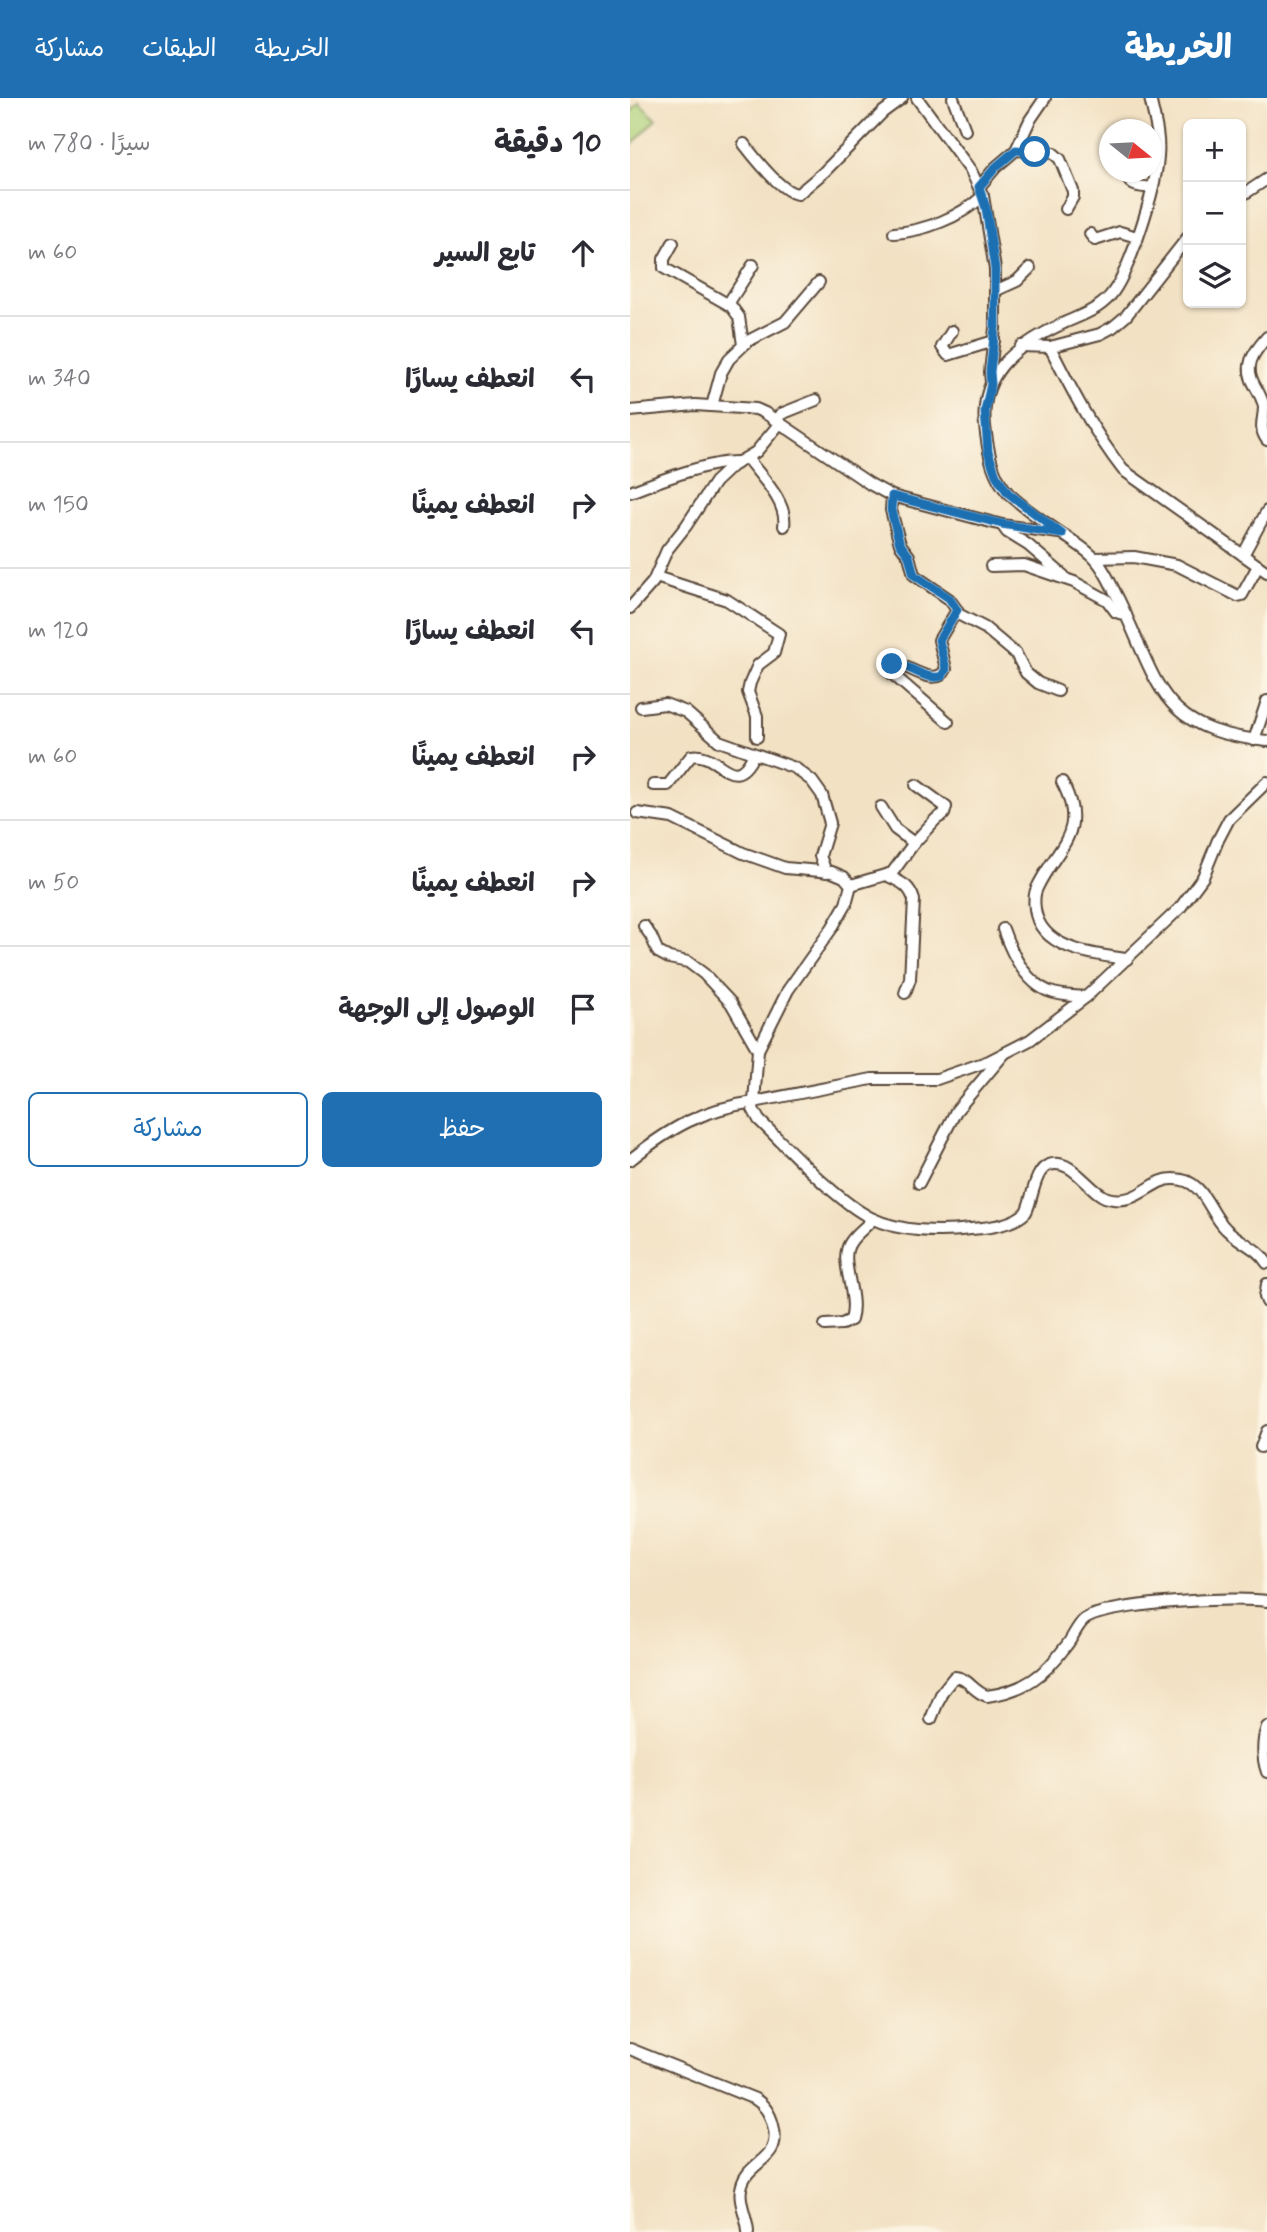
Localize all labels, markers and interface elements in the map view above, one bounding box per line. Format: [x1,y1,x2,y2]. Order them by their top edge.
text: الخريطة [1125,27,1232,71]
text: مشاركة [35,34,104,65]
text: الطبقات [142,34,217,65]
text: الخريطة [255,34,329,65]
north arrow [1099,119,1162,182]
map controls [1183,119,1246,308]
button: + [1183,119,1246,182]
text: 10 دقيقة [494,124,602,163]
text: سيرًا · 780 m [28,129,151,159]
route start [1019,136,1050,167]
button: − [1183,182,1246,245]
icon: ahead [564,234,602,272]
text: تابع السير [435,237,535,271]
text: 60 m [28,238,77,268]
button: layers [1183,245,1246,308]
icon: left [564,360,602,398]
text: انعطف يسارًا [405,363,535,397]
text: 340 m [28,364,91,394]
icon: right [564,486,602,524]
text: انعطف يمينًا [412,489,535,523]
text: 150 m [28,490,89,520]
icon: left [564,612,602,650]
text: انعطف يسارًا [405,615,535,649]
text: 120 m [28,616,89,646]
route end [876,648,907,679]
icon: right [564,738,602,776]
text: انعطف يمينًا [412,741,535,775]
text: 60 m [28,742,77,772]
icon: right [564,864,602,902]
text: انعطف يمينًا [412,867,535,901]
text: 50 m [28,868,80,898]
icon: arrive [564,990,602,1028]
text: الوصول إلى الوجهة [338,993,535,1027]
button: مشاركة [28,1092,308,1167]
button: حفظ [322,1092,602,1167]

